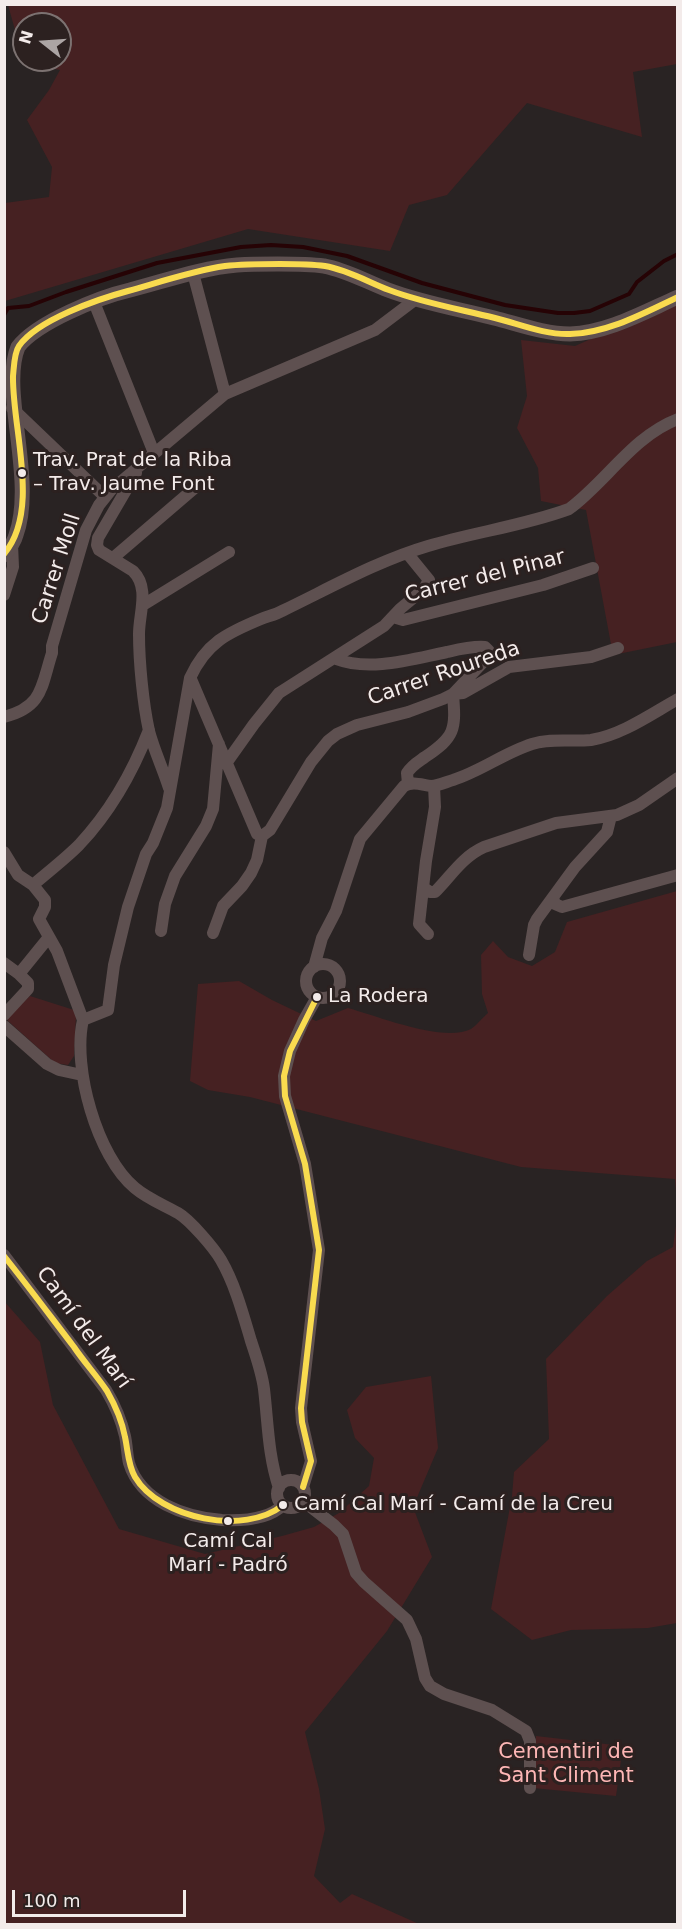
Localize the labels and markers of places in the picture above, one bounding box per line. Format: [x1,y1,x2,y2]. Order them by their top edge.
place label: Trav. Prat de la Riba – Trav. Jaume Font [33,449,232,496]
marker: Trav. Prat de la Riba – Trav. Jaume Font [16,467,28,479]
place label: La Rodera [328,985,428,1009]
marker: La Rodera [311,991,323,1003]
place label: Camí Cal Marí - Camí de la Creu [294,1493,613,1517]
marker: Camí Cal Marí - Camí de la Creu [277,1499,289,1511]
marker: Camí Cal Marí - Padró [222,1515,234,1527]
place label: Camí Cal Marí - Padró [168,1530,288,1577]

